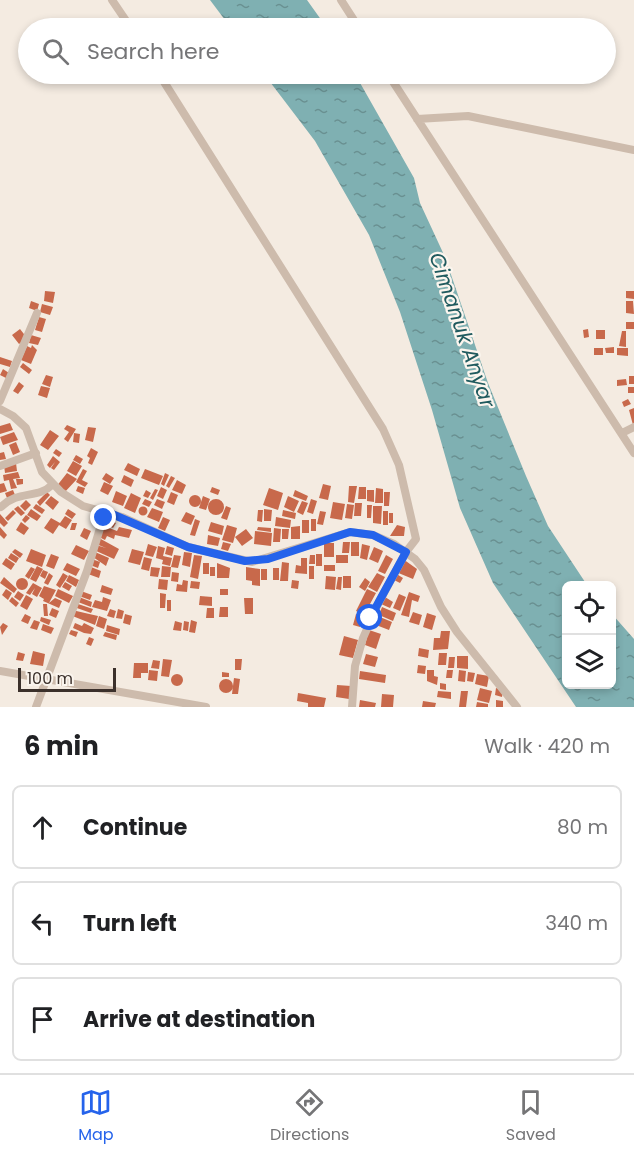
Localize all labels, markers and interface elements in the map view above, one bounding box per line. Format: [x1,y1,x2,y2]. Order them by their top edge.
search box [18,18,616,84]
icon: search [39,35,72,68]
text: Search here [87,36,220,67]
water label: Cimanuk Anyar [422,248,503,413]
route end [90,504,116,530]
map controls [562,581,616,689]
button: locate [562,581,616,635]
route start [356,604,382,630]
button: layers [562,635,616,689]
scale bar [18,665,116,692]
text: 100 m [27,667,73,690]
text: 6 min [24,728,99,764]
text: Walk · 420 m [484,732,610,760]
icon: ahead [26,811,59,844]
text: Continue [83,812,187,843]
text: 80 m [557,813,608,841]
icon: left [26,907,59,940]
text: Turn left [83,908,177,939]
text: 340 m [545,909,608,937]
icon: arrive [26,1003,59,1036]
text: Arrive at destination [83,1004,315,1035]
tab: Map [78,1086,114,1147]
tab: Directions [270,1086,349,1147]
tab: Saved [506,1086,556,1147]

